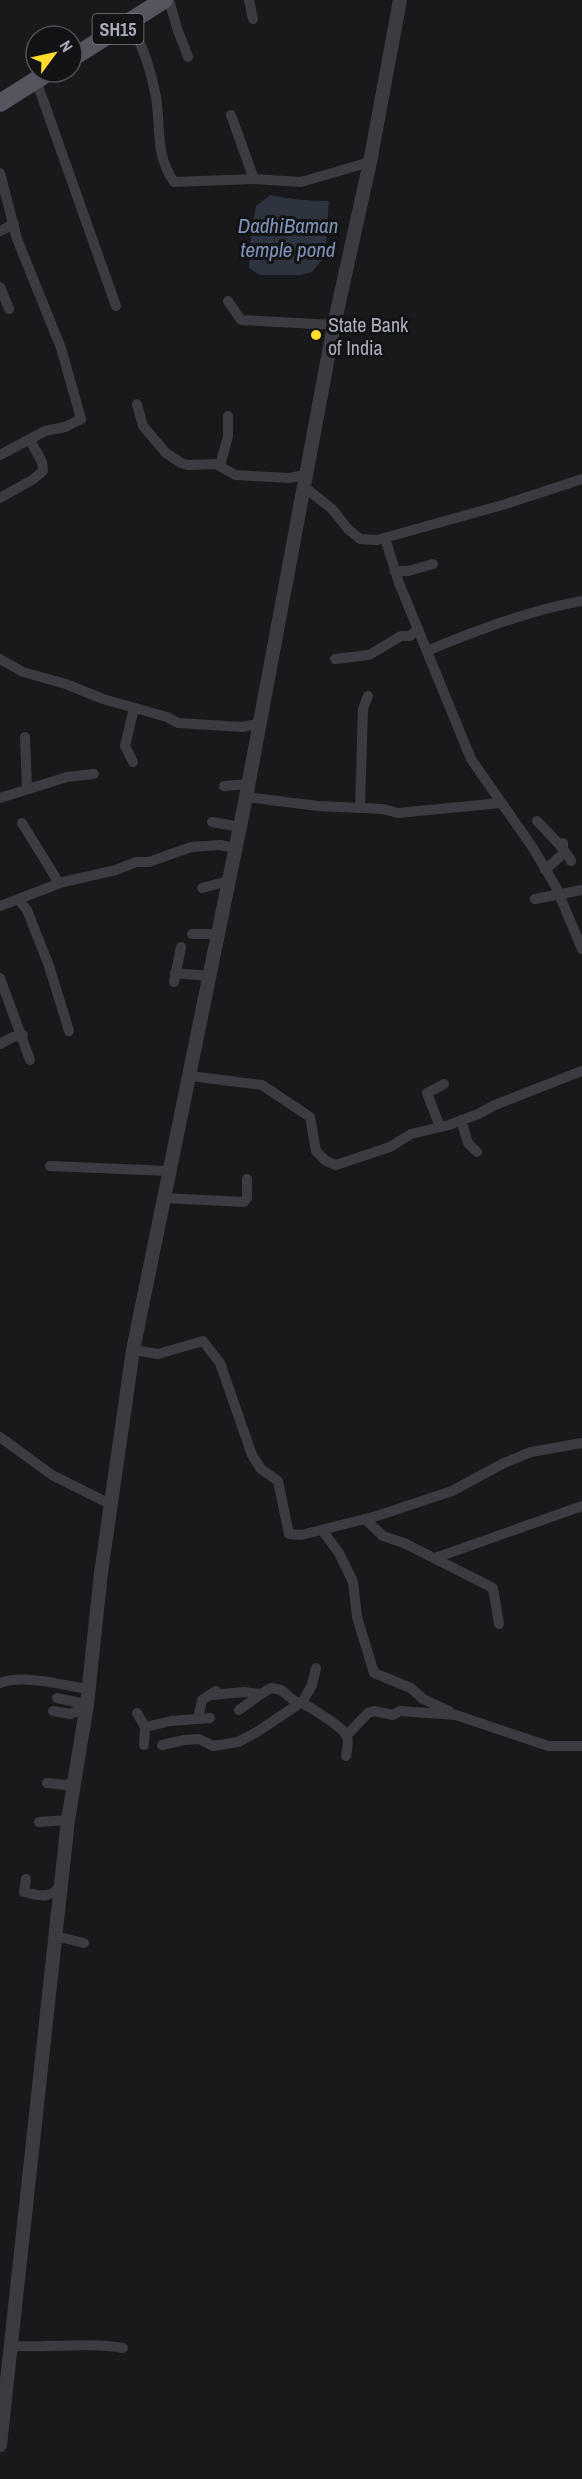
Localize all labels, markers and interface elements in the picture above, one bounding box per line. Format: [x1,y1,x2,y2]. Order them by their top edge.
road number: SH15 [92,14,144,44]
north arrow [24,24,84,84]
text: N [55,36,78,56]
water label: DadhiBaman temple pond [238,211,338,264]
place label: State Bank of India [328,311,409,361]
marker: State Bank of India [309,328,323,342]

